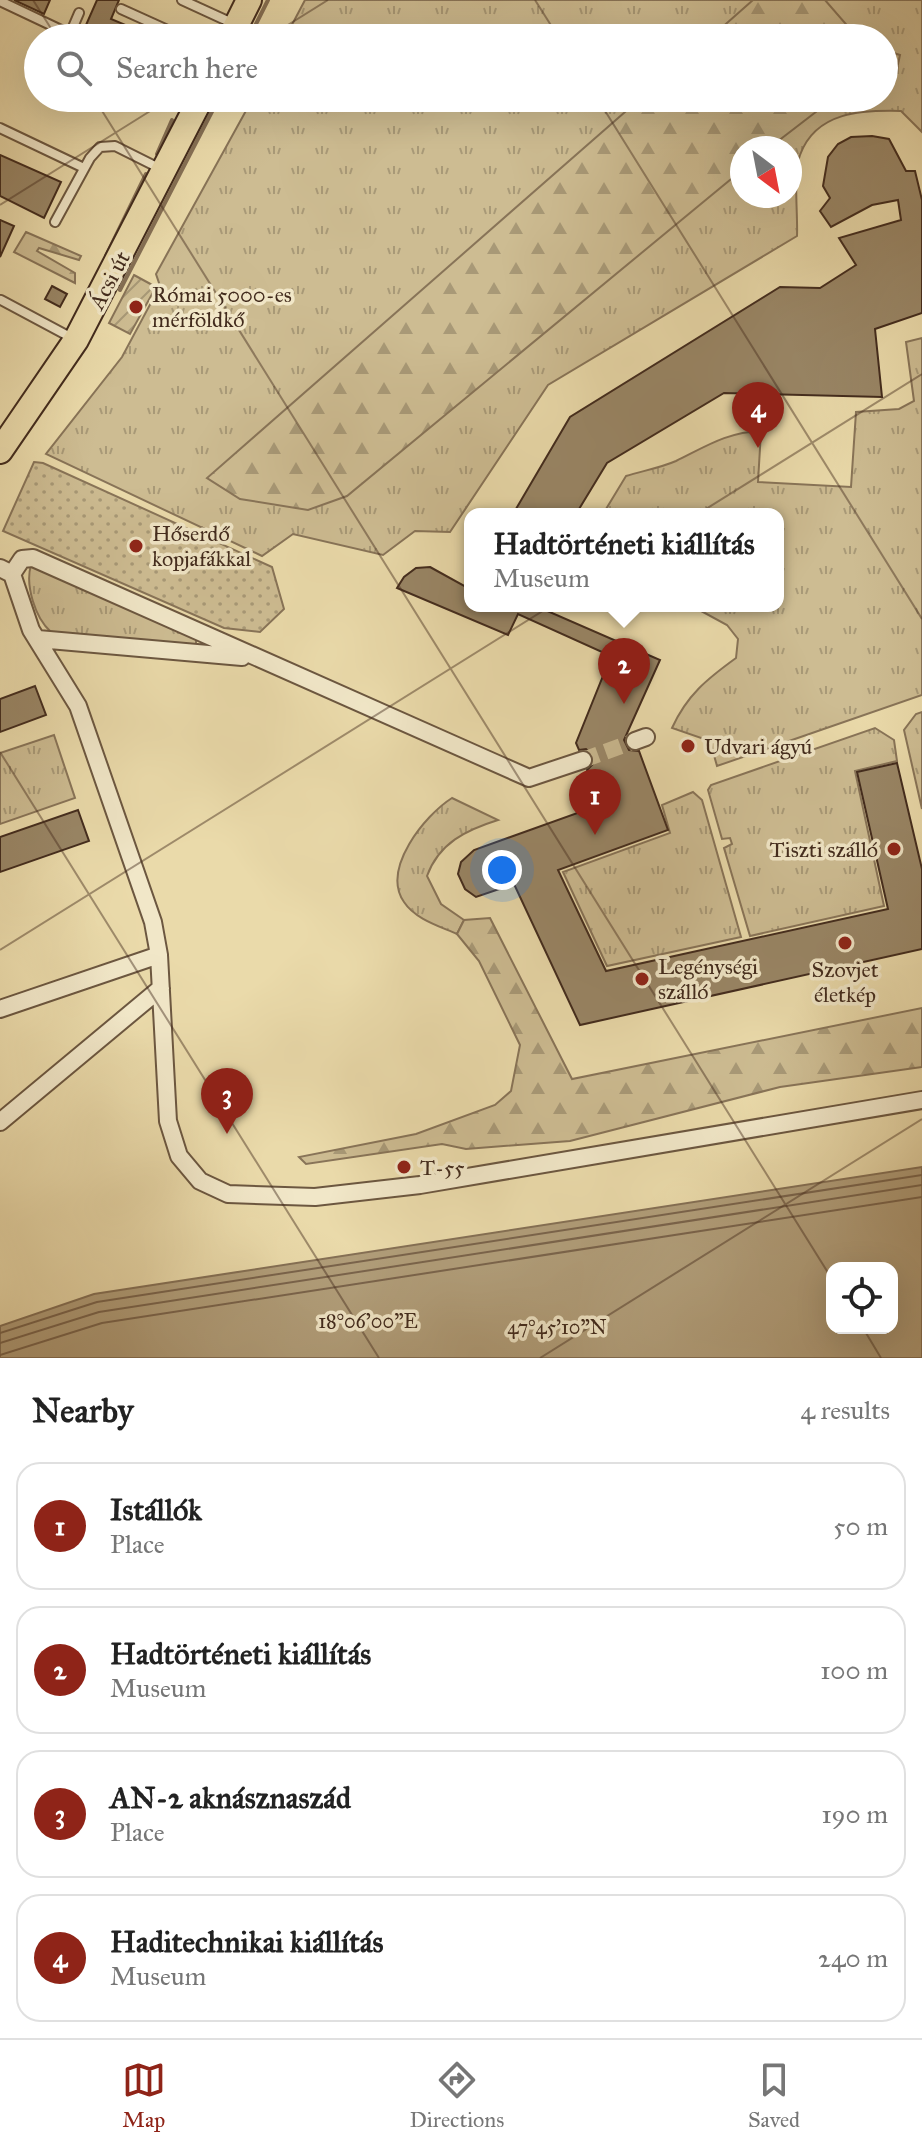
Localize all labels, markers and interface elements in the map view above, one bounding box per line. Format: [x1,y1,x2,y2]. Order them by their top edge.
search box [24,24,898,112]
icon: search [52,46,96,90]
text: Search here [116,50,258,86]
north arrow [730,136,802,208]
street label: Ácsi út [82,246,136,315]
place label: Római 5000-es mérföldkő [152,281,292,333]
marker: Római 5000-es mérföldkő [127,298,145,316]
pin: 4 [732,382,784,448]
popup [464,508,784,612]
place label: Hőserdő kopjafákkal [152,520,251,572]
text: Hadtörténeti kiállítás [493,526,755,562]
marker: Hőserdő kopjafákkal [127,537,145,555]
text: Museum [493,562,590,594]
pin: 2 [598,638,650,704]
place label: Udvari ágyú [704,733,812,760]
marker: Udvari ágyú [679,737,697,755]
pin: 1 [569,769,621,835]
place label: Tiszti szálló [770,836,878,863]
marker: Tiszti szálló [885,840,903,858]
your location [482,850,522,890]
marker: Szovjet életkép [836,934,854,952]
place label: Legénységi szálló [658,953,758,1005]
place label: Szovjet életkép [812,956,879,1008]
marker: Legénységi szálló [633,970,651,988]
pin: 3 [201,1068,253,1134]
place label: T-55 [420,1154,465,1181]
marker: T-55 [395,1158,413,1176]
map controls [826,1262,898,1334]
button: locate [826,1262,898,1334]
text: 18°06'00"E [318,1309,418,1333]
text: 47°45'10"N [507,1315,607,1339]
text: Nearby [32,1390,134,1431]
text: 4 results [801,1394,890,1426]
text: Istállók [110,1492,202,1528]
text: 1 [55,1510,65,1542]
text: 50 m [833,1510,888,1542]
text: Place [110,1528,165,1560]
text: Hadtörténeti kiállítás [110,1636,371,1672]
text: 2 [54,1654,66,1686]
text: 100 m [820,1654,888,1686]
text: Museum [110,1672,206,1704]
text: AN-2 aknásznaszád [110,1780,351,1816]
text: 3 [55,1798,65,1830]
text: 190 m [821,1798,888,1830]
text: Place [110,1816,165,1848]
text: Haditechnikai kiállítás [110,1924,383,1960]
text: 4 [53,1942,67,1974]
text: 240 m [818,1942,888,1974]
text: Museum [110,1960,206,1992]
tab: Map [122,2058,166,2133]
tab: Directions [409,2058,504,2133]
tab: Saved [748,2058,800,2133]

